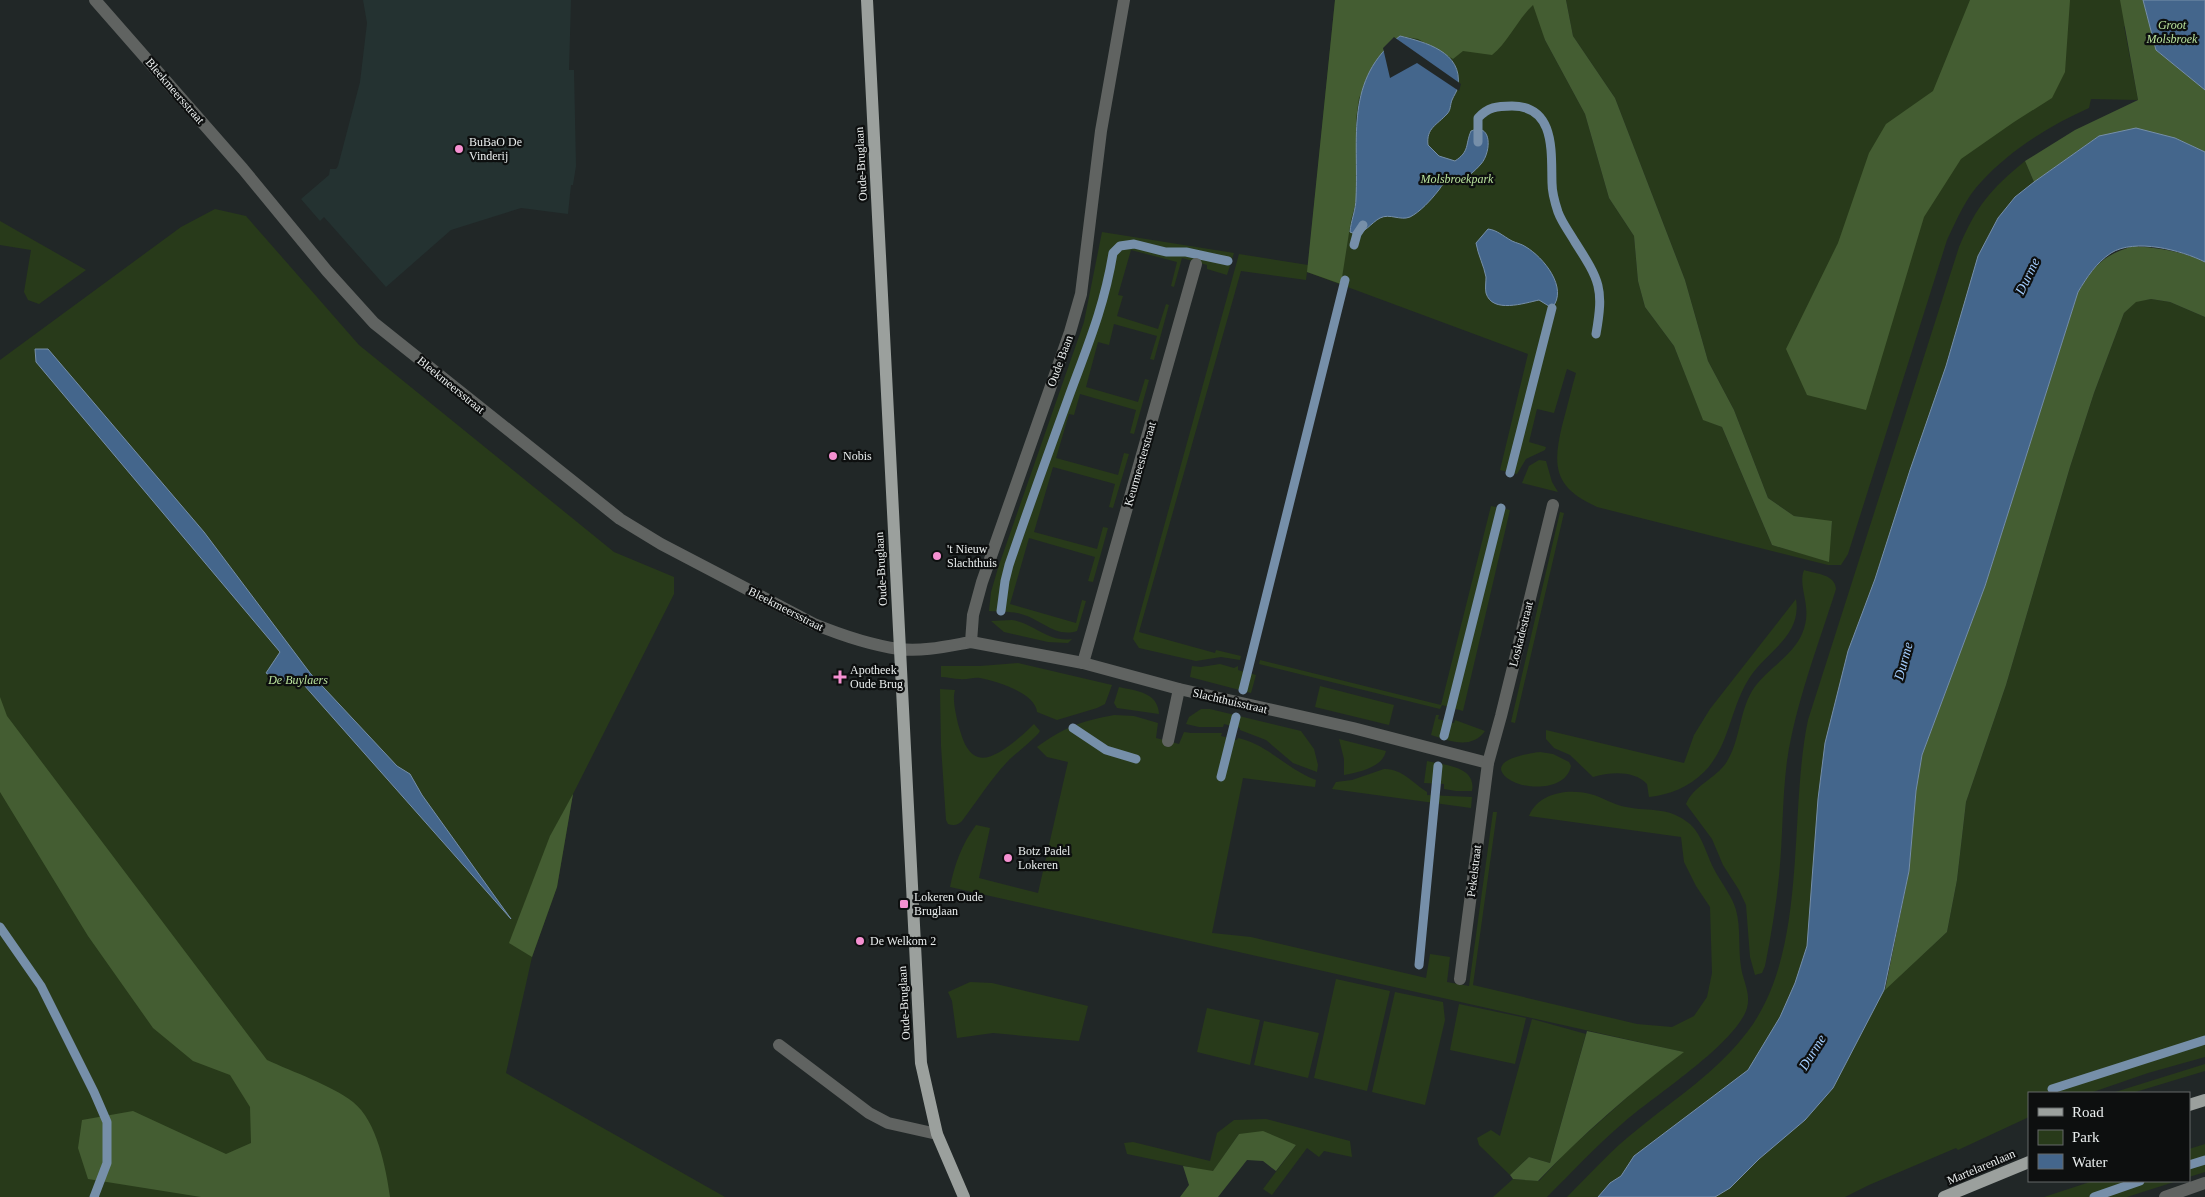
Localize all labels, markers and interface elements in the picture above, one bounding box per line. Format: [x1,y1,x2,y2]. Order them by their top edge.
park label: Groot Molsbroek [2146,18,2198,46]
street label: Bleekmeersstraat [143,55,208,127]
street label: Oude-Bruglaan [852,127,870,201]
place label: BuBaO De Vinderij [469,135,522,163]
marker: BuBaO De Vinderij [453,143,465,155]
park label: Molsbroekpark [1420,172,1494,186]
water label: Durme [2012,255,2043,298]
street label: Oude Baan [1044,333,1076,389]
street label: Bleekmeersstraat [414,354,488,417]
street label: Keurmeesterstraat [1121,419,1159,508]
place label: Nobis [843,449,872,463]
marker: Nobis [827,450,839,462]
street label: Oude-Bruglaan [872,532,890,606]
place label: 't Nieuw Slachthuis [947,542,997,570]
marker: 't Nieuw Slachthuis [931,550,943,562]
street label: Bleekmeersstraat [746,584,827,634]
street label: Loskadestraat [1506,599,1536,668]
water label: Durme [1891,640,1916,683]
place label: Apotheek Oude Brug [850,663,903,691]
marker: Apotheek Oude Brug [834,671,846,683]
park label: De Buylaers [267,673,328,687]
street label: Slachthuisstraat [1191,686,1269,717]
street label: Pekelstraat [1464,843,1484,898]
place label: Botz Padel Lokeren [1018,844,1071,872]
marker: Botz Padel Lokeren [1002,852,1014,864]
place label: Lokeren Oude Bruglaan [914,890,983,918]
marker: Lokeren Oude Bruglaan [898,898,910,910]
place label: De Welkom 2 [870,934,936,948]
marker: De Welkom 2 [854,935,866,947]
street label: Oude-Bruglaan [895,966,913,1040]
water label: Durme [1795,1032,1829,1074]
legend [2028,1092,2190,1182]
text: Road [2072,1104,2104,1120]
text: Park [2072,1129,2100,1145]
street label: Martelarenlaan [1945,1146,2017,1188]
text: Water [2072,1154,2107,1170]

